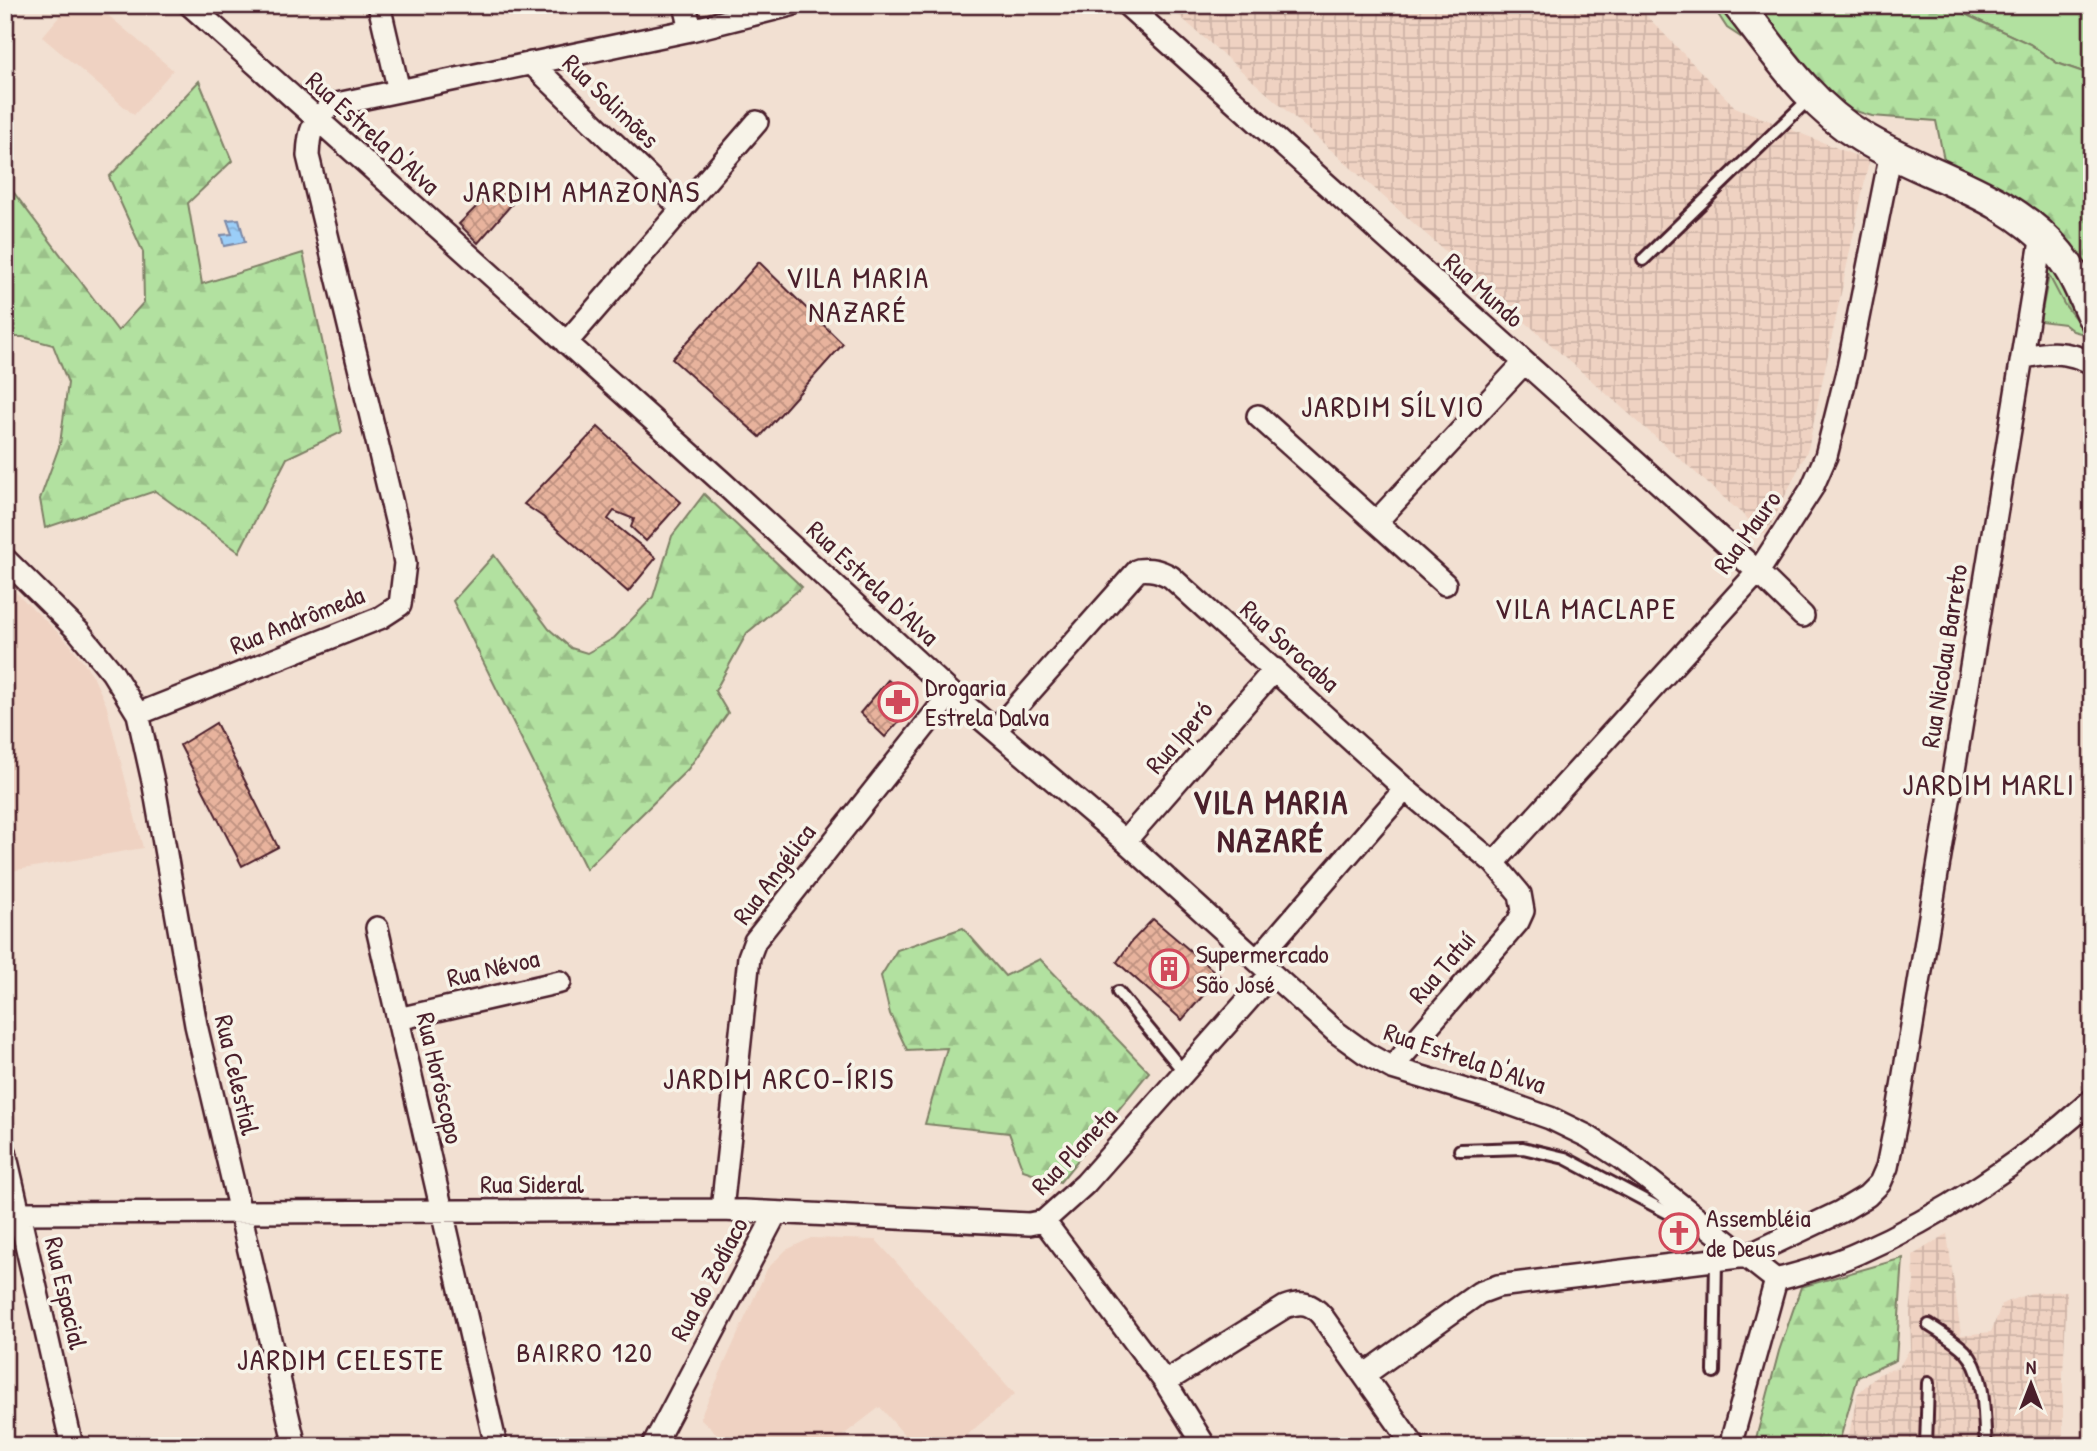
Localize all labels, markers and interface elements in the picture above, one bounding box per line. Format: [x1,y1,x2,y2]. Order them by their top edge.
street label: Rua Solimões [555,46,667,156]
street label: Rua Estrela D'Alva [299,63,448,202]
district label: JARDIM AMAZONAS [463,171,701,211]
street label: Rua Mundo [1437,244,1532,335]
district label: VILA MARIA NAZARÉ [786,257,930,331]
district label: JARDIM SÍLVIO [1301,386,1485,426]
street label: Rua Mauro [1705,483,1789,580]
street label: Rua Estrela D'Alva [800,512,947,653]
street label: Rua Nicolau Barreto [1912,562,1975,750]
street label: Rua Andrômeda [225,577,369,662]
district label: VILA MACLAPE [1494,588,1678,628]
street label: Rua Sorocaba [1233,592,1348,700]
place label: Drogaria Estrela Dalva [925,669,1049,734]
pharmacy icon: Drogaria Estrela Dalva [877,681,919,723]
street label: Rua Iperó [1137,693,1220,781]
district label: JARDIM MARLI [1902,764,2076,804]
district label: VILA MARIA NAZARÉ [1193,780,1349,862]
street label: Rua Angélica [724,816,823,931]
street label: Rua Tatuí [1400,923,1483,1011]
place label: Supermercado São José [1196,936,1329,1001]
street label: Rua Névoa [443,940,542,995]
building icon: Supermercado São José [1148,948,1190,990]
street label: Rua Horóscopo [408,1009,473,1147]
street label: Rua Celestial [207,1011,268,1138]
street label: Rua Estrela D'Alva [1380,1013,1551,1102]
district label: JARDIM ARCO-ÍRIS [663,1058,895,1098]
street label: Rua Planeta [1023,1099,1124,1202]
street label: Rua Sideral [480,1166,584,1201]
place label: Assembléia de Deus [1706,1200,1811,1265]
street label: Rua do Zodíaco [661,1211,756,1347]
church icon: Assembléia de Deus [1658,1212,1700,1254]
street label: Rua Espacial [37,1233,96,1353]
district label: BAIRRO 120 [516,1333,654,1371]
district label: JARDIM CELESTE [237,1339,445,1379]
north arrow [1996,1350,2066,1420]
text: N [2026,1354,2036,1380]

